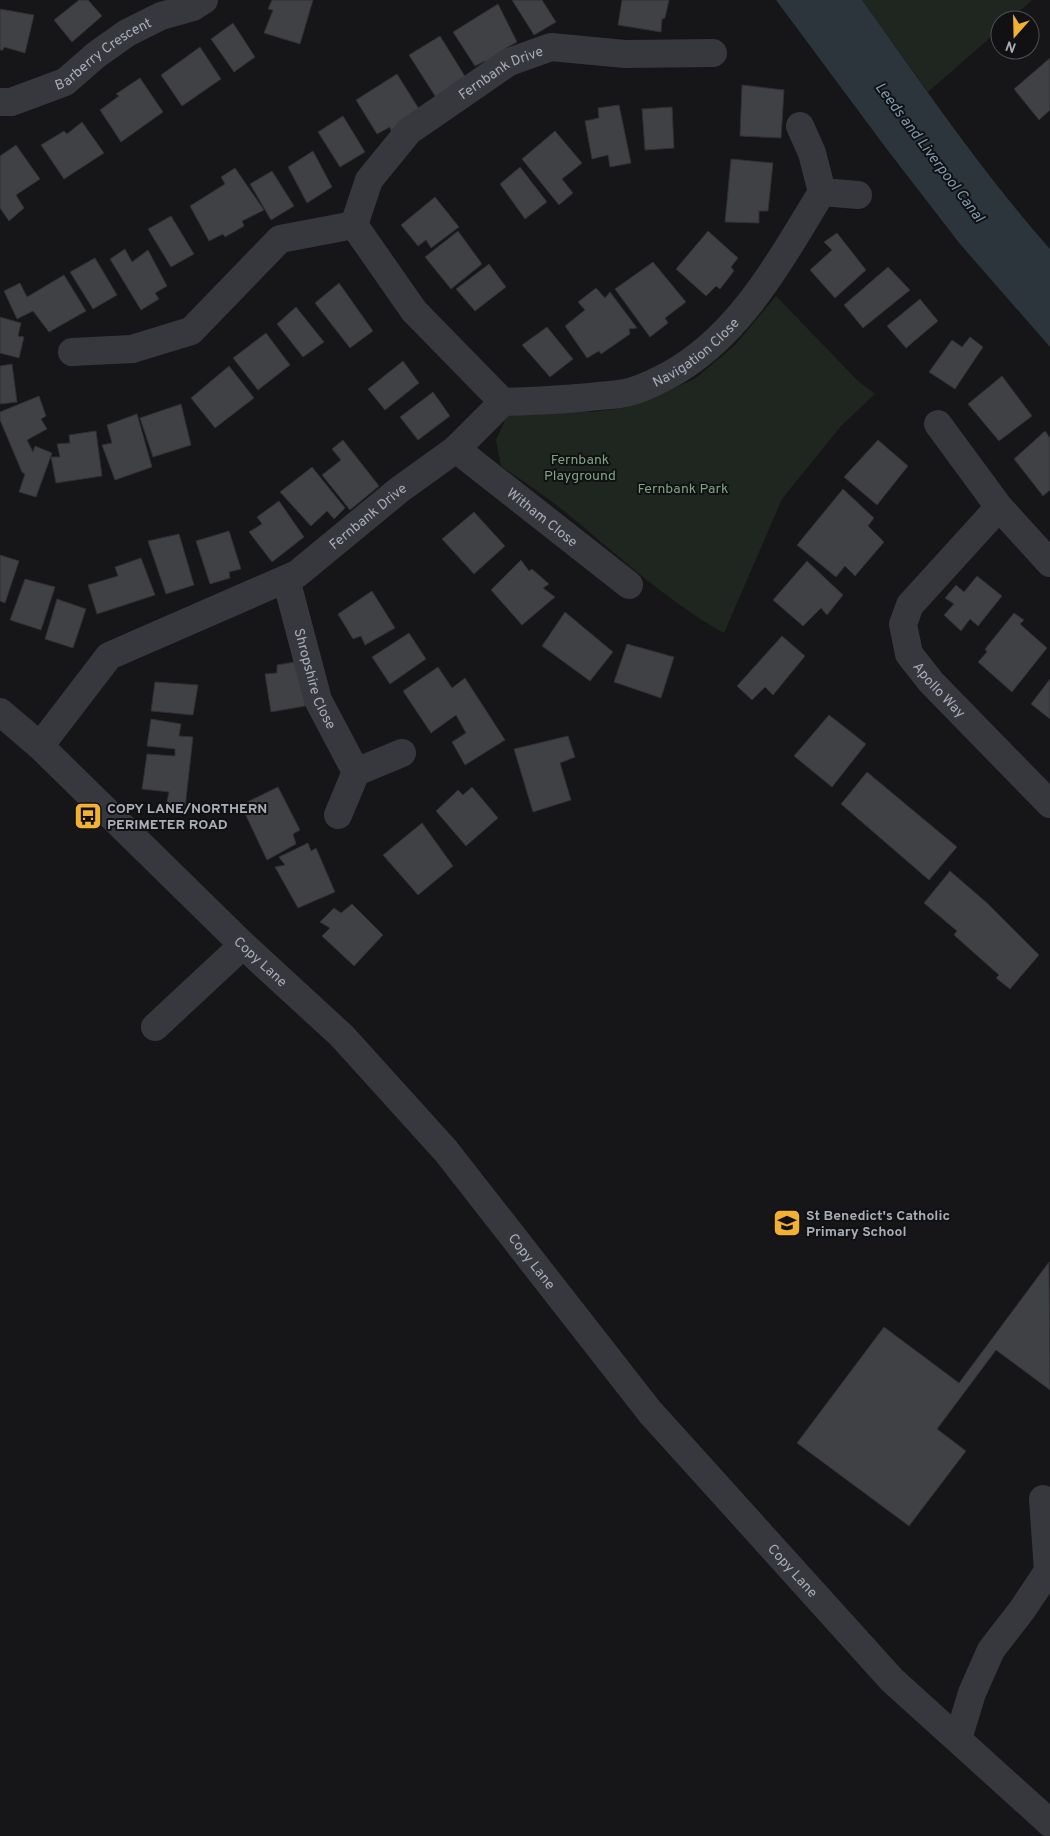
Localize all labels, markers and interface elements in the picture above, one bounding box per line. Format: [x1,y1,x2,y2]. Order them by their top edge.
north arrow [990,10,1040,60]
street label: Barberry Crescent [53,15,155,95]
text: N [1003,36,1019,56]
street label: Fernbank Drive [456,43,546,104]
water label: Leeds and Liverpool Canal [870,79,988,228]
street label: Navigation Close [650,315,743,392]
park label: Fernbank Playground [544,452,616,485]
street label: Fernbank Drive [326,480,410,554]
park label: Fernbank Park [638,481,728,498]
street label: Witham Close [503,485,580,551]
street label: Shropshire Close [289,627,339,733]
street label: Apollo Way [908,659,968,722]
bus stop icon: COPY LANE/NORTHERN PERIMETER ROAD [73,801,103,831]
place label: COPY LANE/NORTHERN PERIMETER ROAD [107,801,267,834]
street label: Copy Lane [230,934,290,991]
school or university icon: St Benedict's Catholic Primary School [772,1208,802,1238]
place label: St Benedict's Catholic Primary School [806,1208,950,1241]
street label: Copy Lane [504,1231,558,1293]
street label: Copy Lane [763,1541,821,1602]

